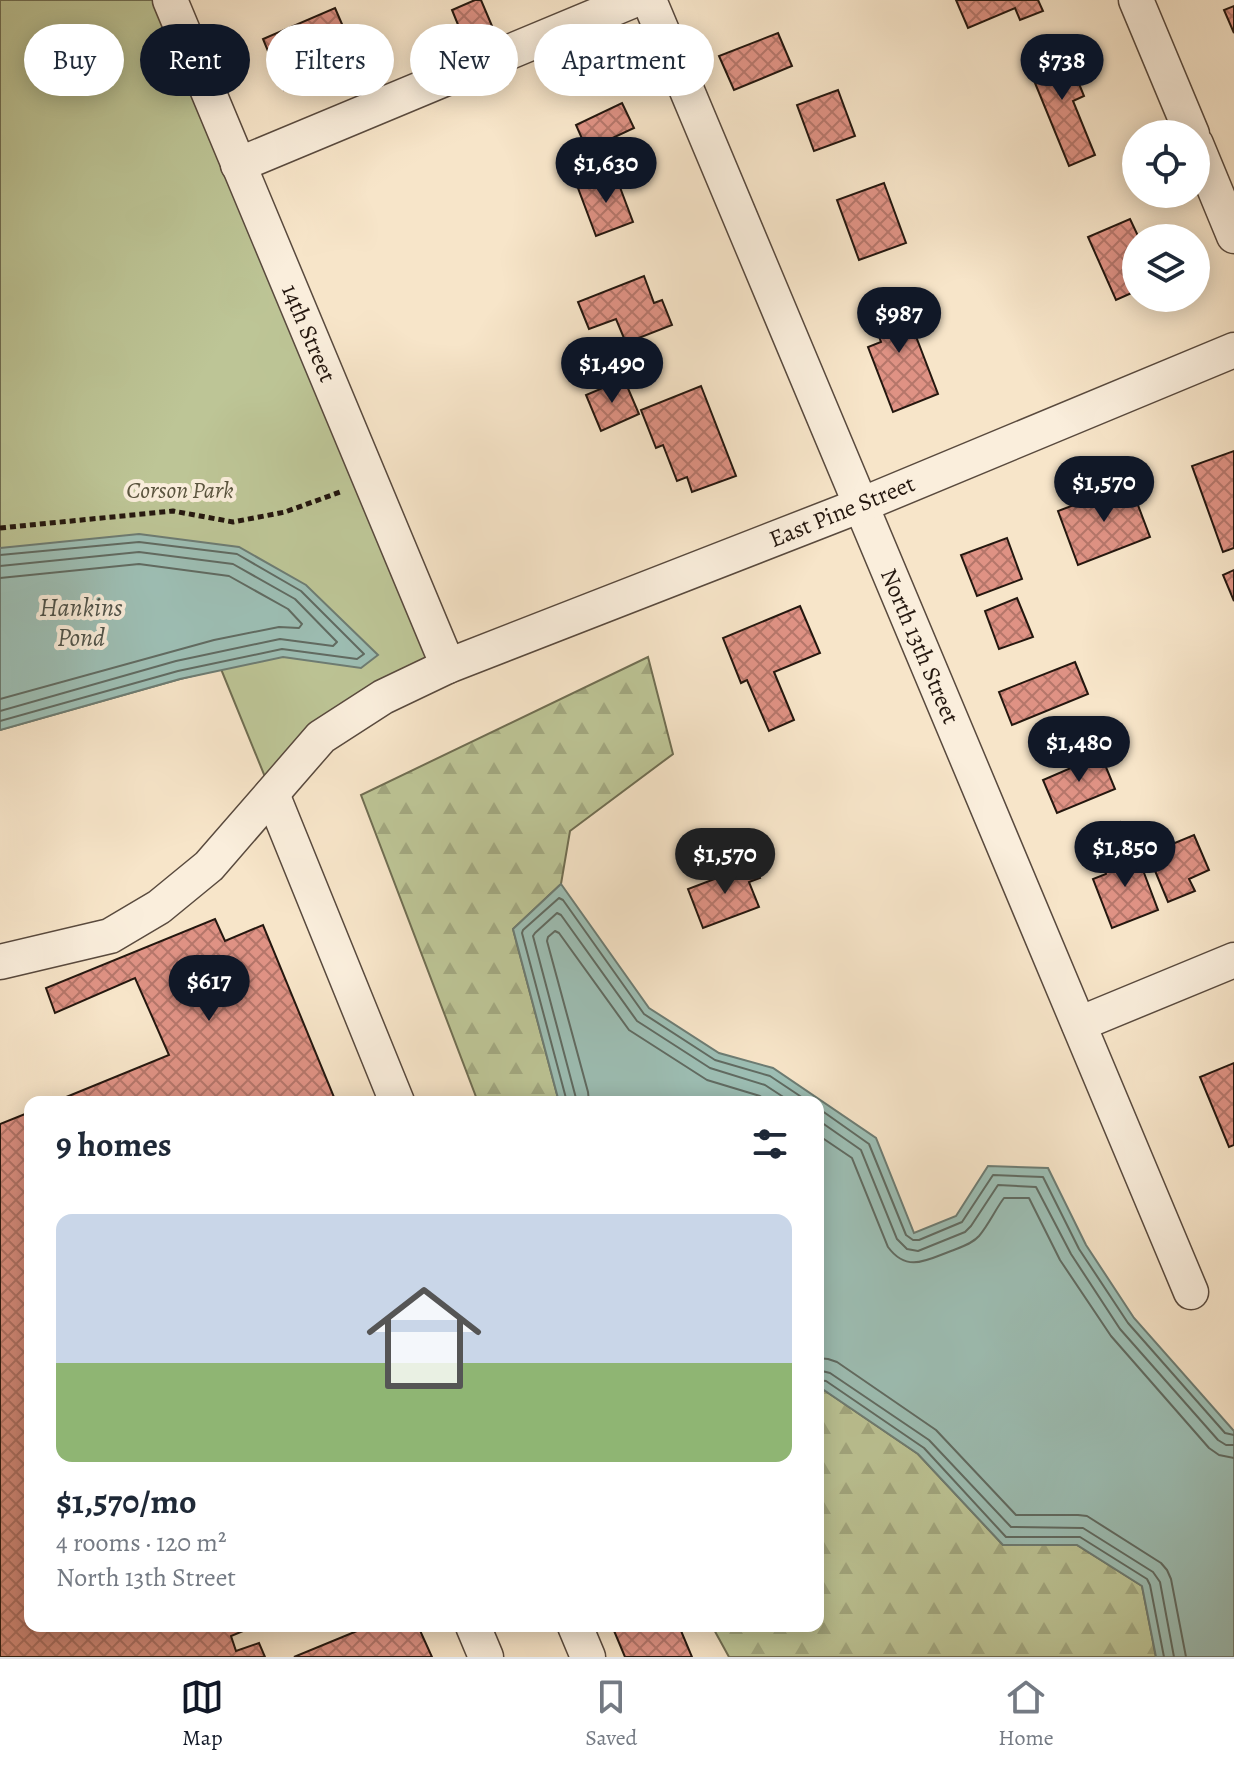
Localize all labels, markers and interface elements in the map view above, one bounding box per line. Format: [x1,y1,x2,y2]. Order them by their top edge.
chip: Buy [24,24,124,96]
chip: Rent [140,24,250,96]
chip: Filters [266,24,394,96]
chip: New [410,24,518,96]
chip: Apartment [534,24,714,96]
pin: $738 [1015,34,1109,102]
text: $738 [1039,42,1085,77]
map controls [1122,120,1210,312]
button: locate [1122,120,1210,208]
pin: $1,630 [541,137,671,205]
text: $1,630 [574,145,638,180]
button: layers [1122,224,1210,312]
street label: 14th Street [274,279,344,387]
pin: $987 [852,287,946,355]
text: $987 [875,295,923,330]
pin: $1,490 [547,337,677,405]
text: $1,490 [579,345,645,380]
pin: $1,570 [1039,456,1169,524]
text: $1,570 [1072,464,1136,499]
street label: East Pine Street [764,467,920,555]
park label: Corson Park [126,474,234,506]
street label: North 13th Street [873,563,967,729]
water label: Hankins Pond [39,590,123,655]
pin: $1,480 [1014,716,1144,784]
text: $1,480 [1046,724,1112,759]
pin: $1,850 [1060,821,1190,889]
pin: $1,570 [660,828,790,896]
text: $1,850 [1092,829,1158,864]
text: $1,570 [693,836,757,871]
pin: $617 [162,955,256,1023]
text: $617 [187,963,231,998]
text: 9 homes [56,1121,172,1168]
icon: filters [748,1122,792,1166]
icon: home [352,1266,496,1410]
text: $1,570/mo [56,1478,197,1525]
text: 4 rooms · 120 m² [56,1525,226,1560]
text: North 13th Street [56,1560,236,1595]
tab: Map [180,1675,224,1753]
tab: Saved [585,1675,637,1753]
tab: Home [998,1675,1054,1753]

